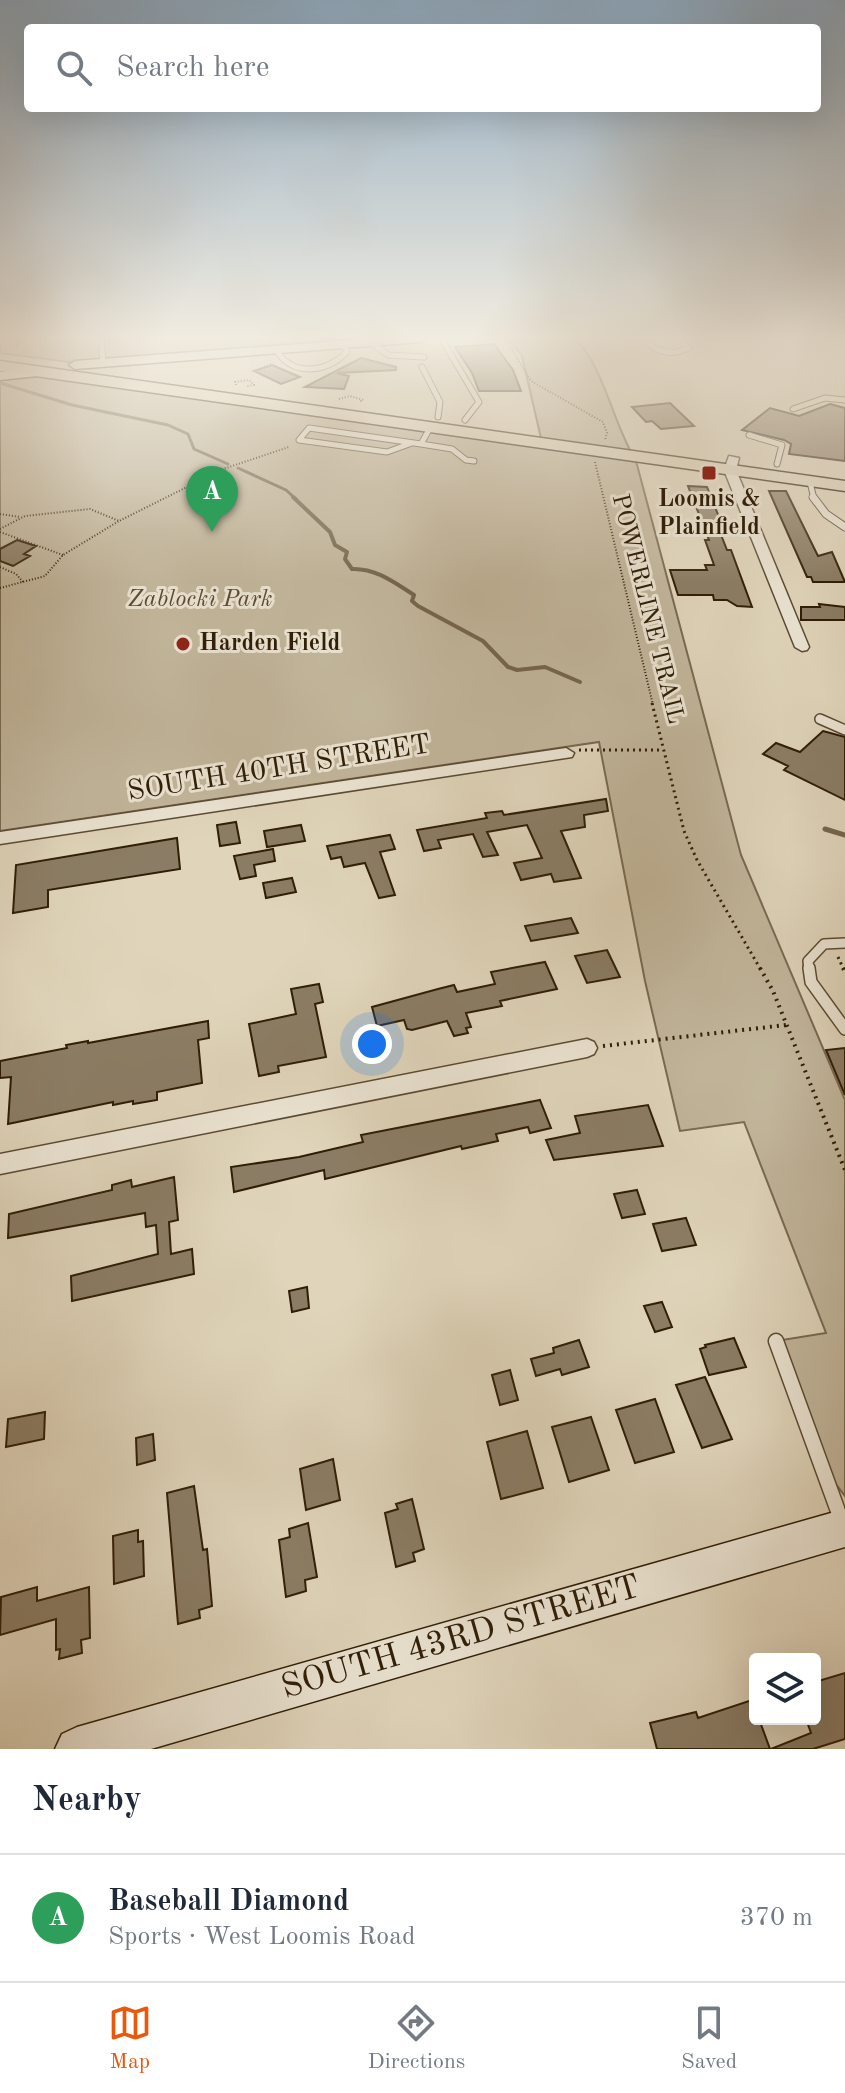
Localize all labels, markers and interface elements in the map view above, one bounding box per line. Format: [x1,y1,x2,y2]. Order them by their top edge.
search box [24,24,821,112]
icon: search [52,46,96,90]
text: Search here [116,53,270,83]
marker: Loomis & Plainfield [700,464,718,482]
pin: A [186,466,238,532]
place label: Loomis & Plainfield [658,488,760,540]
street label: POWERLINE TRAIL [607,492,687,726]
park label: Zablocki Park [127,588,273,612]
place label: Harden Field [199,632,341,656]
marker: Harden Field [174,635,192,653]
street label: SOUTH 40TH STREET [126,731,432,807]
your location [352,1024,392,1064]
street label: SOUTH 43RD STREET [278,1570,644,1706]
map controls [749,1653,821,1725]
button: layers [749,1653,821,1725]
text: Nearby [32,1784,142,1818]
text: Baseball Diamond [108,1887,349,1917]
text: A [48,1905,68,1931]
text: 370 m [740,1905,813,1931]
text: Sports · West Loomis Road [108,1924,416,1950]
tab: Map [108,2001,152,2076]
tab: Directions [368,2001,465,2076]
tab: Saved [681,2001,737,2076]

